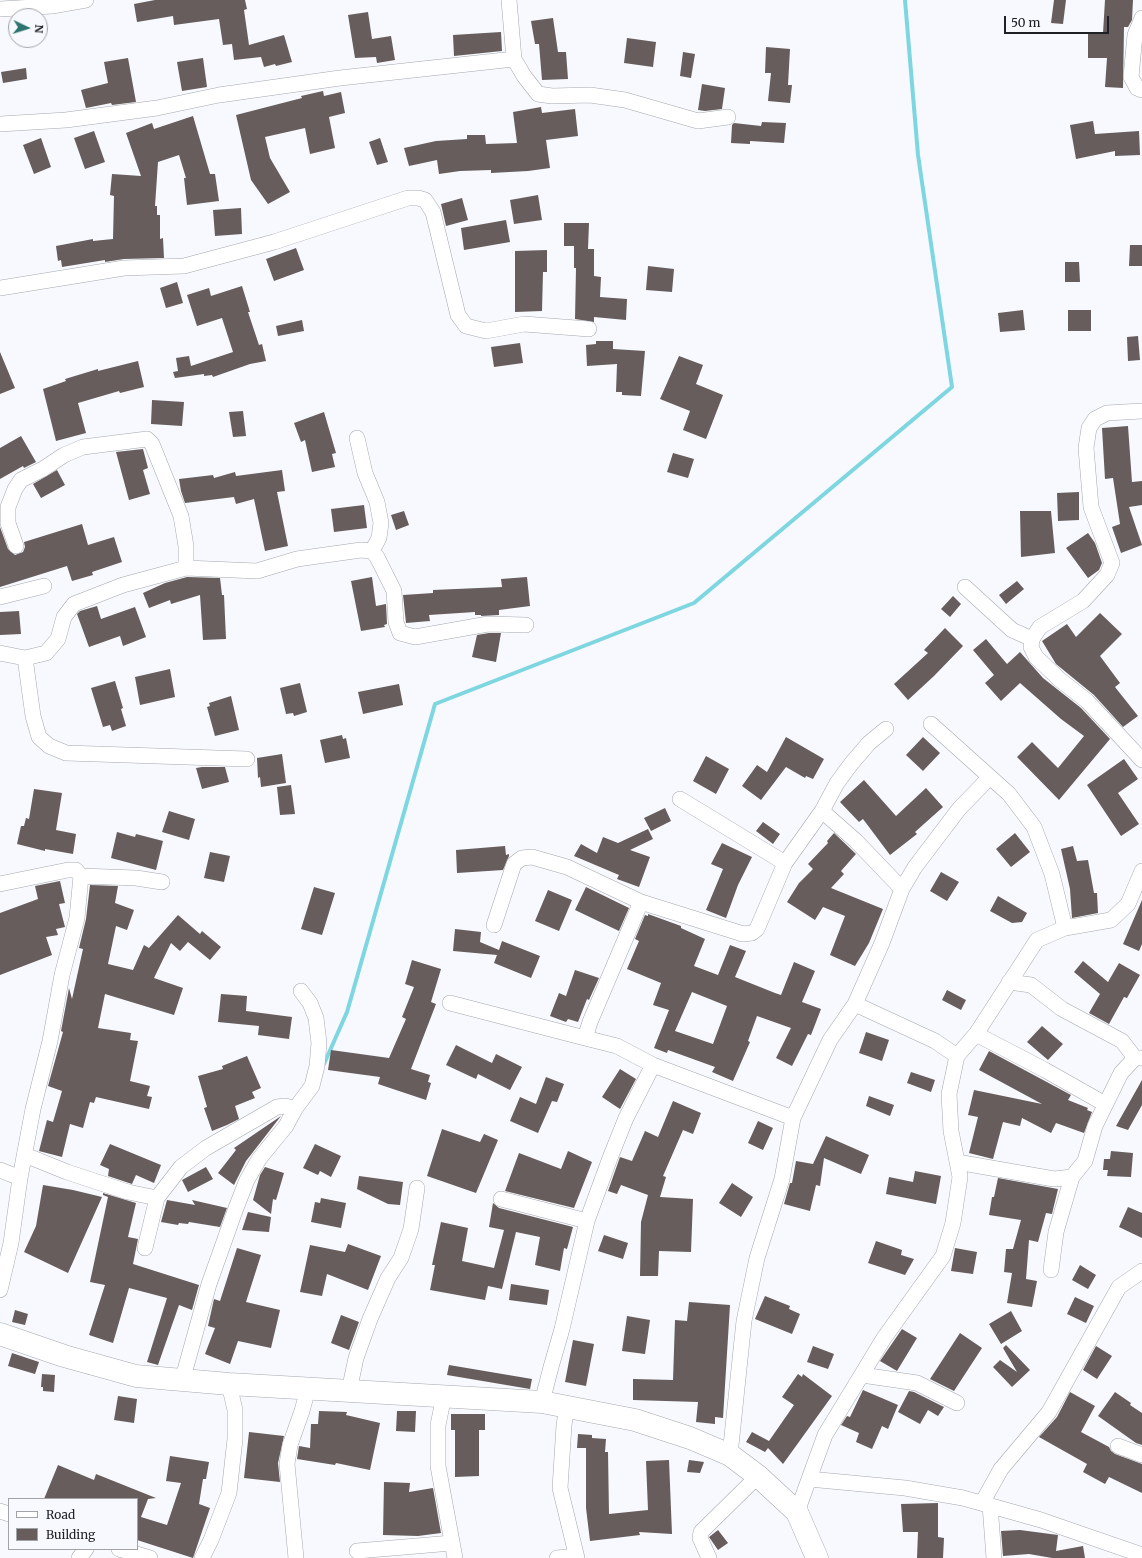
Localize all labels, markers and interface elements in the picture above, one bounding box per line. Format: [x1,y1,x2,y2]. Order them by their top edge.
north arrow [8,8,48,48]
scale bar [1006,8,1111,34]
text: 50 m [1011,15,1040,30]
text: N [32,24,46,34]
legend [8,1498,138,1550]
text: Road [46,1507,75,1522]
text: Building [46,1527,95,1542]

